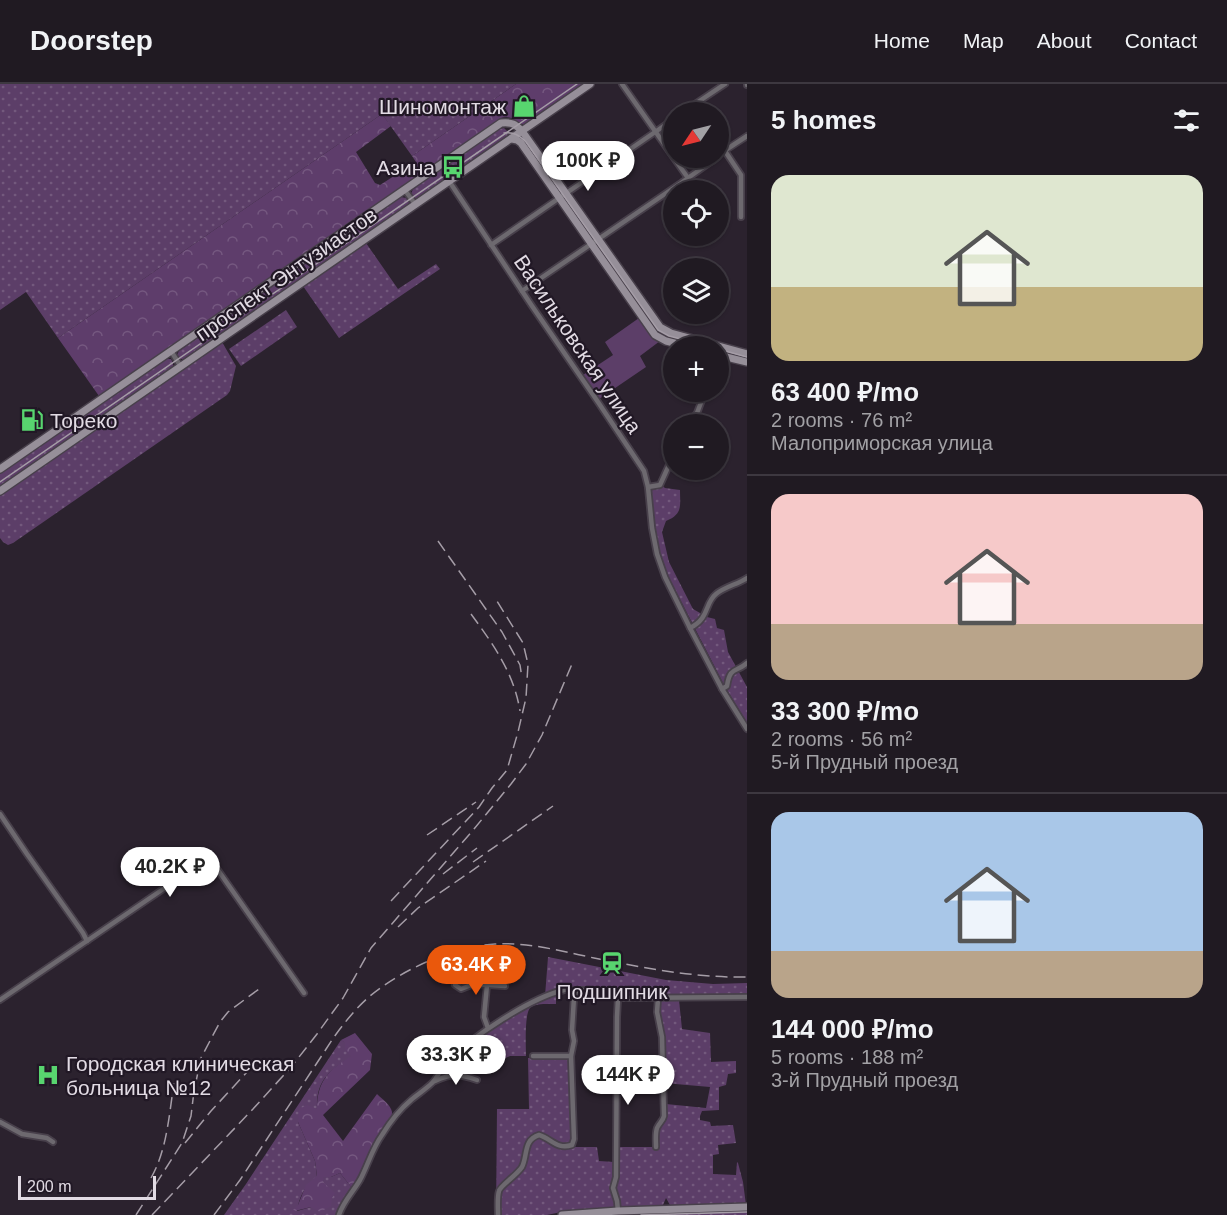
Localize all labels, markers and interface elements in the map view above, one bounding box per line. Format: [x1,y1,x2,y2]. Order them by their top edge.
text: Doorstep [30,25,153,56]
text: Home [874,29,930,52]
text: Map [963,29,1004,52]
text: About [1037,29,1092,52]
text: Contact [1125,29,1197,52]
shop icon: Шиномонтаж [511,93,537,119]
place label: Шиномонтаж [379,95,506,118]
north arrow [663,102,729,168]
map controls [663,102,729,480]
icon: filters [1170,104,1203,137]
text: 5 homes [771,105,877,135]
pin: 100K ₽ [539,141,637,192]
text: 100K ₽ [555,149,621,171]
bus stop icon: Азина [440,154,466,180]
place label: Азина [376,156,435,179]
button: locate [663,180,729,246]
street label: проспект Энтузиастов [191,203,381,345]
icon: home [933,214,1041,322]
street label: Васильковская улица [510,251,646,438]
button: layers [663,258,729,324]
button: + [663,336,729,402]
text: 63 400 ₽/mo [771,377,919,407]
fuel station icon: Тореко [19,407,45,433]
place label: Тореко [50,409,117,432]
text: 2 rooms · 76 m² [771,409,912,431]
button: − [663,414,729,480]
text: Малоприморская улица [771,432,993,454]
icon: home [933,533,1041,641]
text: 33 300 ₽/mo [771,696,919,726]
text: 2 rooms · 56 m² [771,728,912,750]
text: 5-й Прудный проезд [771,751,958,773]
pin: 40.2K ₽ [115,847,225,898]
icon: home [933,851,1041,959]
text: 40.2K ₽ [135,855,205,877]
pin: 63.4K ₽ [421,945,531,996]
station icon: Подшипник [599,950,625,976]
text: 63.4K ₽ [441,953,511,975]
place label: Подшипник [556,980,668,1003]
text: 144 000 ₽/mo [771,1014,934,1044]
pin: 33.3K ₽ [401,1035,511,1086]
text: 33.3K ₽ [421,1043,491,1065]
text: 5 rooms · 188 m² [771,1046,923,1068]
place label: Городская клиническая больница №12 [66,1052,294,1099]
pin: 144K ₽ [579,1055,677,1106]
hospital icon: Городская клиническая больница №12 [35,1062,61,1088]
text: 144K ₽ [595,1063,661,1085]
text: 3-й Прудный проезд [771,1069,958,1091]
scale bar [18,1173,156,1200]
text: 200 m [27,1178,71,1195]

